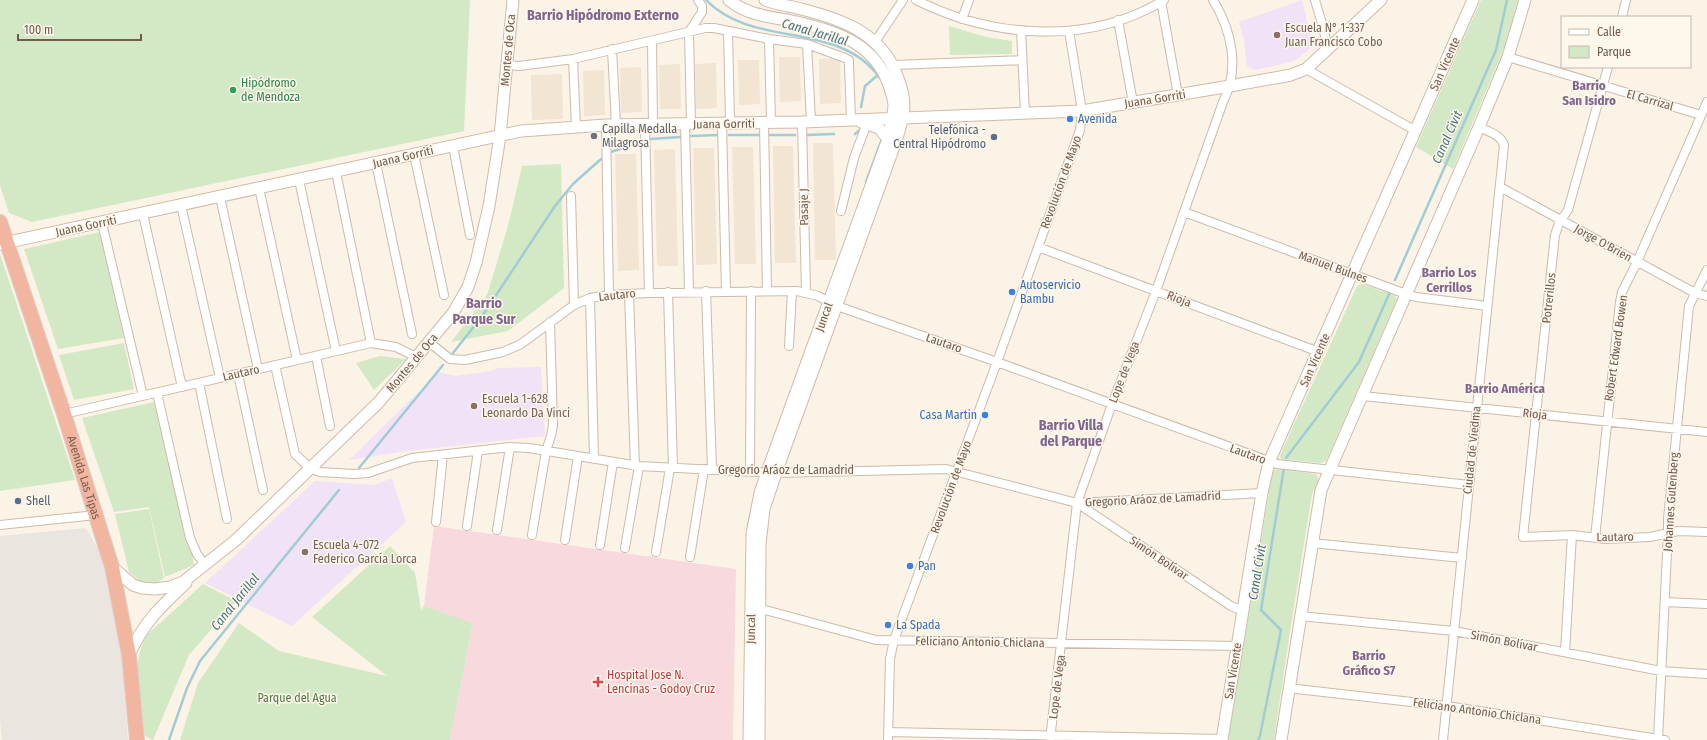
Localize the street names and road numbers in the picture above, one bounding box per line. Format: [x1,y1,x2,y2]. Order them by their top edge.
street label: Montes de Oca [498,13,518,87]
street label: San Vicente [1427,35,1463,93]
street label: Juana Gorriti [1123,87,1187,111]
street label: El Carrizal [1625,87,1675,113]
street label: Juana Gorriti [693,116,755,132]
street label: Revolución de Mayo [1038,134,1084,230]
street label: Juana Gorriti [371,143,435,171]
street label: Pasaje J [797,188,811,226]
street label: Juana Gorriti [54,213,118,239]
street label: Jorge O'Brien [1572,221,1634,265]
street label: Manuel Bulnes [1297,248,1369,286]
street label: Potrerillos [1539,272,1559,324]
street label: Lautaro [598,286,636,304]
street label: Rioja [1165,288,1193,310]
street label: Robert Edward Bowen [1602,294,1630,402]
street label: Juncal [812,301,836,333]
street label: Lautaro [924,330,964,356]
street label: Montes de Oca [383,331,441,395]
street label: San Vicente [1297,331,1333,389]
street label: Lope de Vega [1106,339,1142,405]
street label: Lautaro [221,362,261,384]
street label: Ciudad de Viedma [1460,405,1484,495]
street label: Rioja [1522,406,1548,422]
street label: Avenida Las Tipas [64,434,104,521]
street label: Revolución de Mayo [928,439,974,535]
street label: Lautaro [1228,441,1268,467]
street label: Johannes Gutenberg [1661,452,1681,552]
street label: Gregorio Aráoz de Lamadrid [718,463,854,477]
street label: Gregorio Aráoz de Lamadrid [1085,488,1221,510]
street label: Lautaro [1596,530,1634,544]
street label: Simón Bolívar [1127,533,1192,583]
street label: Juncal [744,614,758,644]
street label: Simón Bolívar [1469,628,1539,655]
street label: Feliciano Antonio Chiclana [915,634,1045,650]
street label: San Vicente [1222,642,1244,700]
street label: Lope de Vega [1046,654,1068,720]
street label: Feliciano Antonio Chiclana [1412,695,1542,727]

